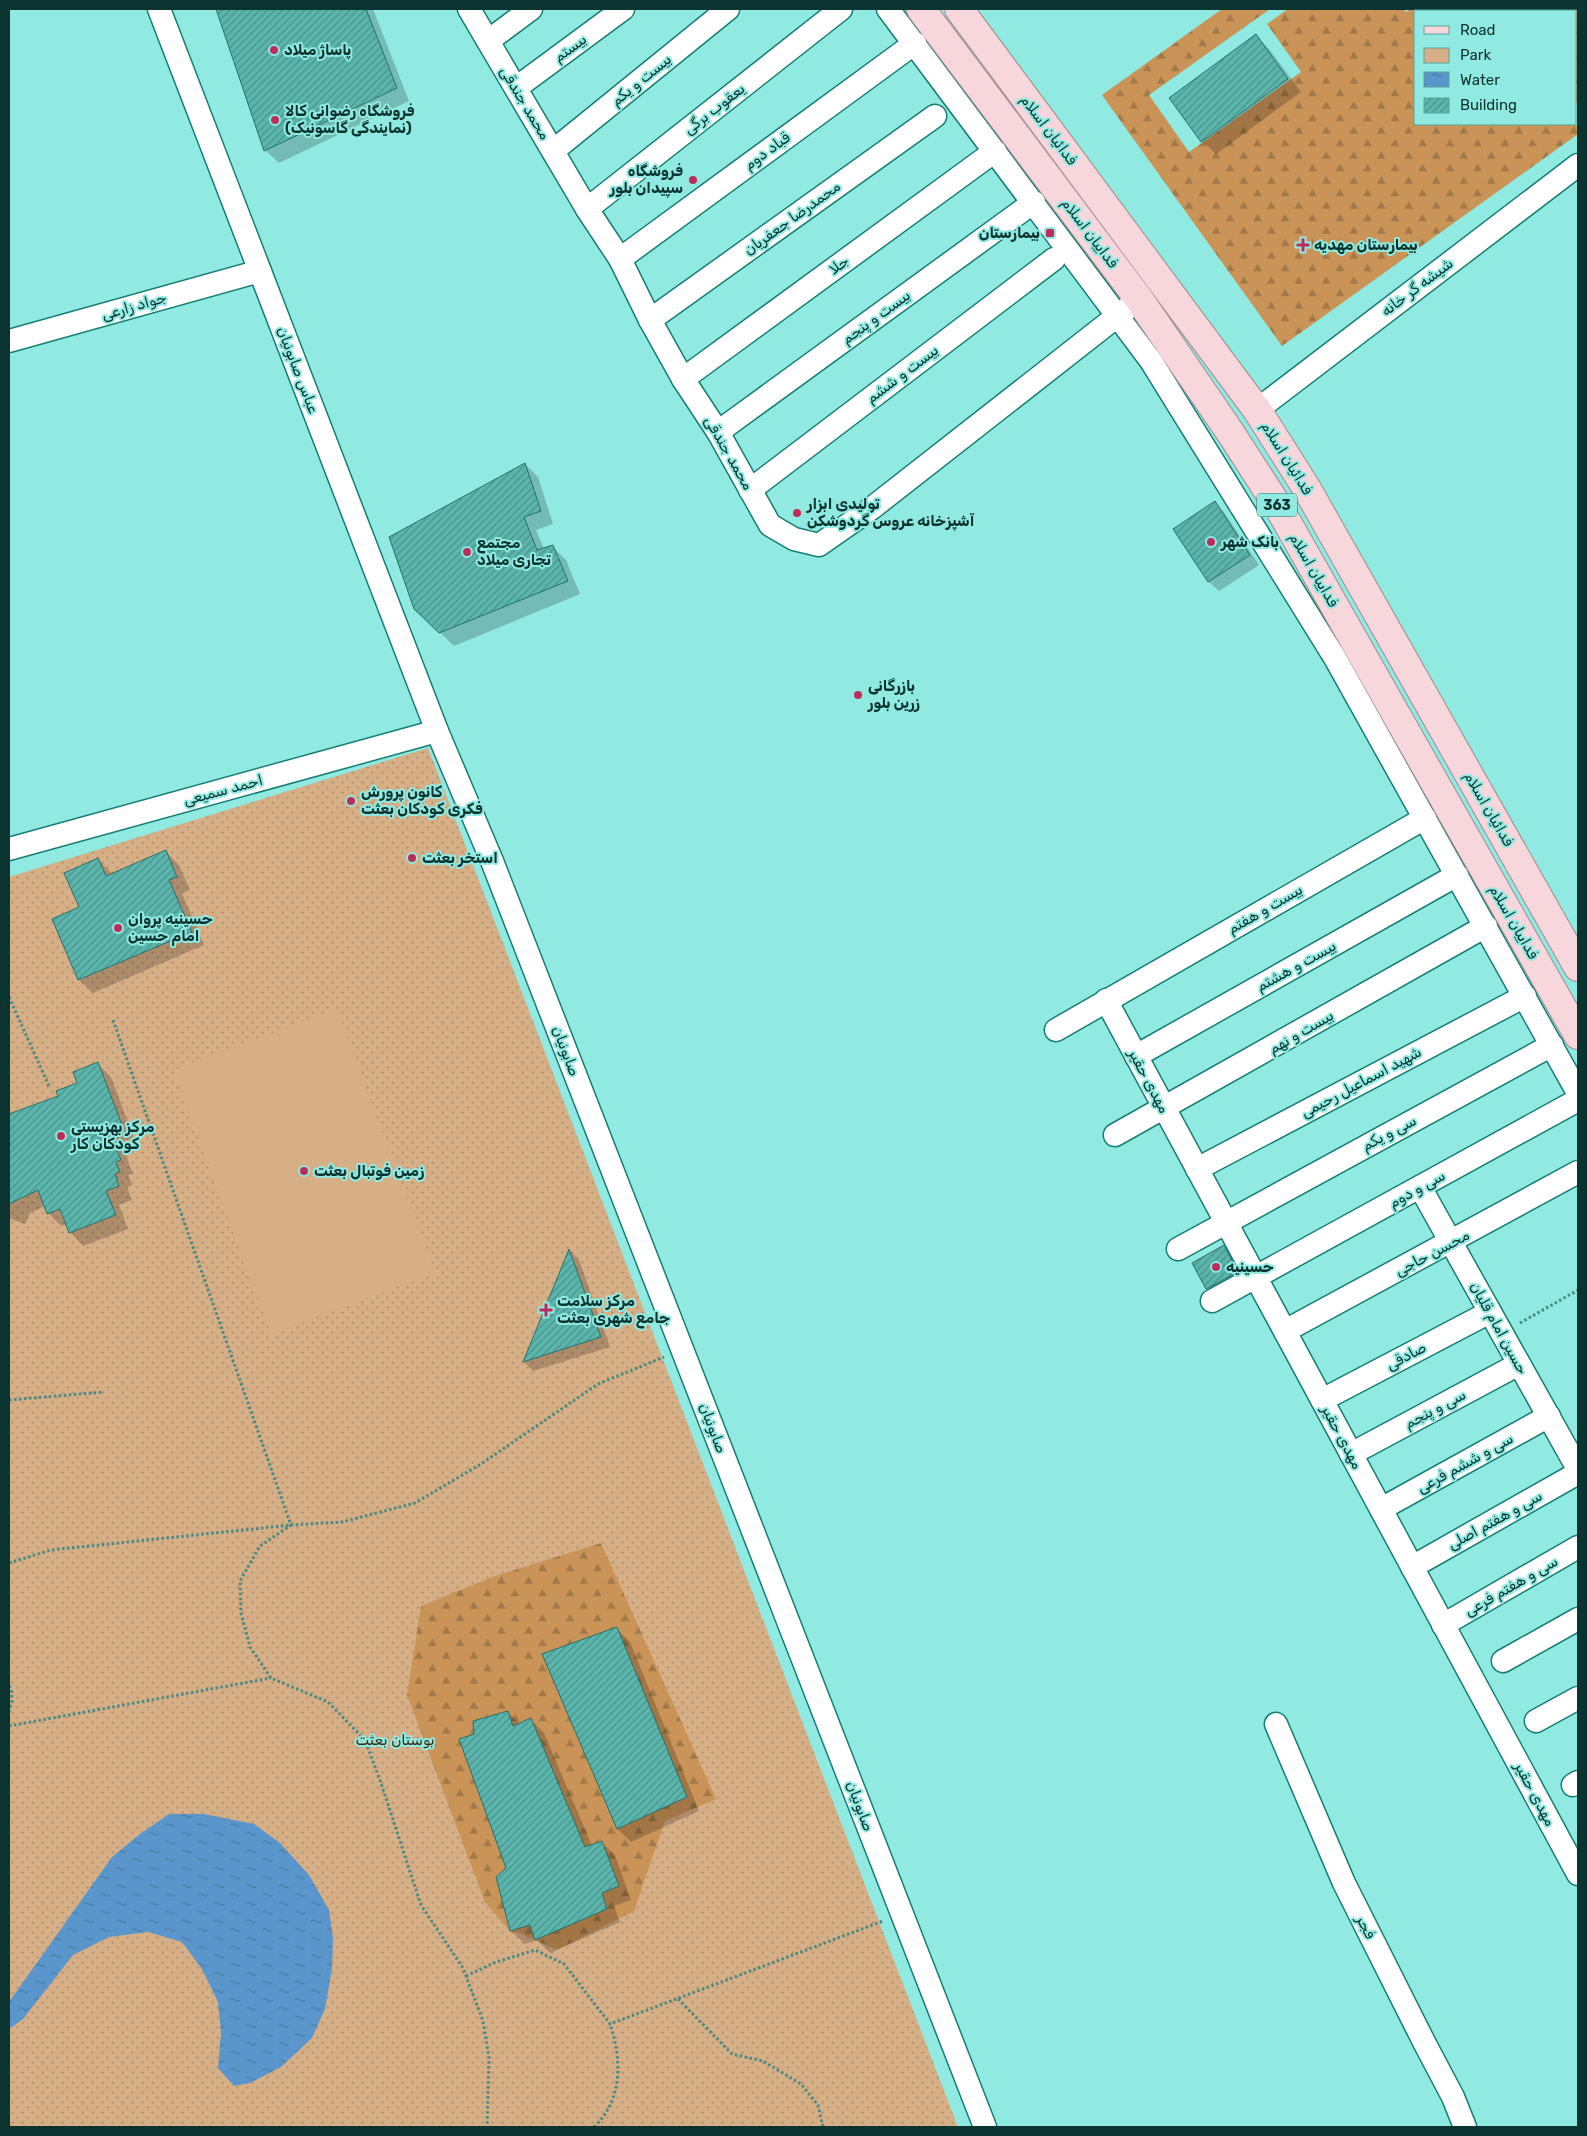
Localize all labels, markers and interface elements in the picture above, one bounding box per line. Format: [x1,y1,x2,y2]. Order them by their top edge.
legend [1414,10,1577,125]
text: Road [1460,21,1496,39]
street label: بیستم [550,30,591,67]
place label: پاساژ میلاد [284,41,351,60]
marker: پاساژ میلاد [268,44,280,56]
text: Park [1460,46,1491,64]
street label: بیست و یکم [607,50,676,111]
street label: محمد جندقی [496,63,554,143]
text: Water [1460,71,1500,89]
street label: یعقوب برگی [680,79,748,139]
street label: فدائیان اسلام [1016,91,1081,169]
text: Building [1460,96,1517,114]
place label: فروشگاه رضوانی کالا (نمایندگی گاسونیک) [285,102,415,137]
marker: فروشگاه رضوانی کالا (نمایندگی گاسونیک) [269,114,281,126]
street label: قباد دوم [740,128,794,175]
place label: فروشگاه سپیدان بلور [609,162,683,198]
marker: فروشگاه سپیدان بلور [687,174,699,186]
street label: محمدرضا جعفریان [740,177,844,259]
street label: فداییان اسلام [1057,195,1122,272]
place label: بیمارستان [979,224,1040,242]
marker: بیمارستان [1044,227,1056,239]
place label: بیمارستان مهدیه [1314,236,1418,254]
marker: بیمارستان مهدیه [1296,238,1310,252]
street label: جلا [826,252,852,278]
street label: شیشه گر خانه [1378,254,1456,320]
street label: بیست و پنجم [838,286,914,349]
street label: جواد زارعی [99,288,169,324]
street label: عباس صابونیان [273,324,323,416]
street label: بیست و ششم [862,341,942,408]
street label: محمد جندقی [701,413,757,493]
street label: فدائیان اسلام [1256,418,1317,499]
road number: 363 [1257,494,1297,516]
place label: تولیدی ابزار آشپزخانه عروس گردوشکن [806,495,975,531]
marker: تولیدی ابزار آشپزخانه عروس گردوشکن [791,507,803,519]
street label: فداییان اسلام [1285,530,1342,611]
place label: بانک شهر [1220,533,1279,551]
place label: مجتمع تجاری میلاد [477,534,552,569]
marker: بانک شهر [1205,536,1217,548]
marker: مجتمع تجاری میلاد [461,546,473,558]
place label: بازرگانی زرین بلور [867,677,920,712]
marker: بازرگانی زرین بلور [852,689,864,701]
street label: فدائیان اسلام [1460,768,1518,850]
street label: احمد سمیعی [181,771,265,809]
place label: کانون پرورش فکری کودکان بعثت [361,783,483,818]
marker: کانون پرورش فکری کودکان بعثت [345,795,357,807]
place label: استخر بعثت [422,849,498,867]
marker: استخر بعثت [406,852,418,864]
street label: بیست و هفتم [1224,880,1306,939]
street label: فداییان اسلام [1485,882,1542,963]
place label: حسینیه پروان امام حسین [128,910,213,946]
marker: حسینیه پروان امام حسین [112,922,124,934]
street label: بیست و هشتم [1253,937,1340,996]
street label: بیست و نهم [1265,1006,1337,1059]
street label: صابونیان [548,1023,584,1079]
street label: شهید اسماعیل رحیمی [1298,1043,1424,1121]
street label: مهدی حقیر [1124,1045,1173,1116]
street label: سی و یکم [1359,1111,1420,1156]
place label: مرکز بهزیستی کودکان کار [70,1118,155,1153]
marker: مرکز بهزیستی کودکان کار [55,1130,67,1142]
place label: زمین فوتبال بعثت [314,1162,424,1180]
marker: زمین فوتبال بعثت [298,1165,310,1177]
street label: سی و دوم [1386,1166,1449,1213]
street label: محسن حاجی [1392,1226,1472,1280]
place label: حسینیه [1226,1258,1274,1276]
marker: حسینیه [1210,1261,1222,1273]
street label: حسین امام قلیان [1465,1279,1532,1378]
place label: مرکز سلامت جامع شهری بعثت [557,1292,670,1329]
marker: مرکز سلامت جامع شهری بعثت [539,1303,553,1317]
street label: صادقی [1383,1338,1429,1374]
street label: سی و پنجم [1401,1385,1469,1434]
street label: صابونیان [695,1400,731,1456]
street label: مهدی حقیر [1317,1401,1366,1472]
street label: سی و ششم فرعی [1414,1429,1517,1498]
street label: سی و هفتم اصلی [1445,1487,1546,1554]
street label: سی و هفتم فرعی [1461,1552,1561,1621]
park label: بوستان بعثت [355,1731,435,1749]
street label: مهدی حقیر [1510,1758,1559,1829]
street label: صابونیان [842,1778,878,1834]
street label: فجر [1352,1911,1380,1942]

